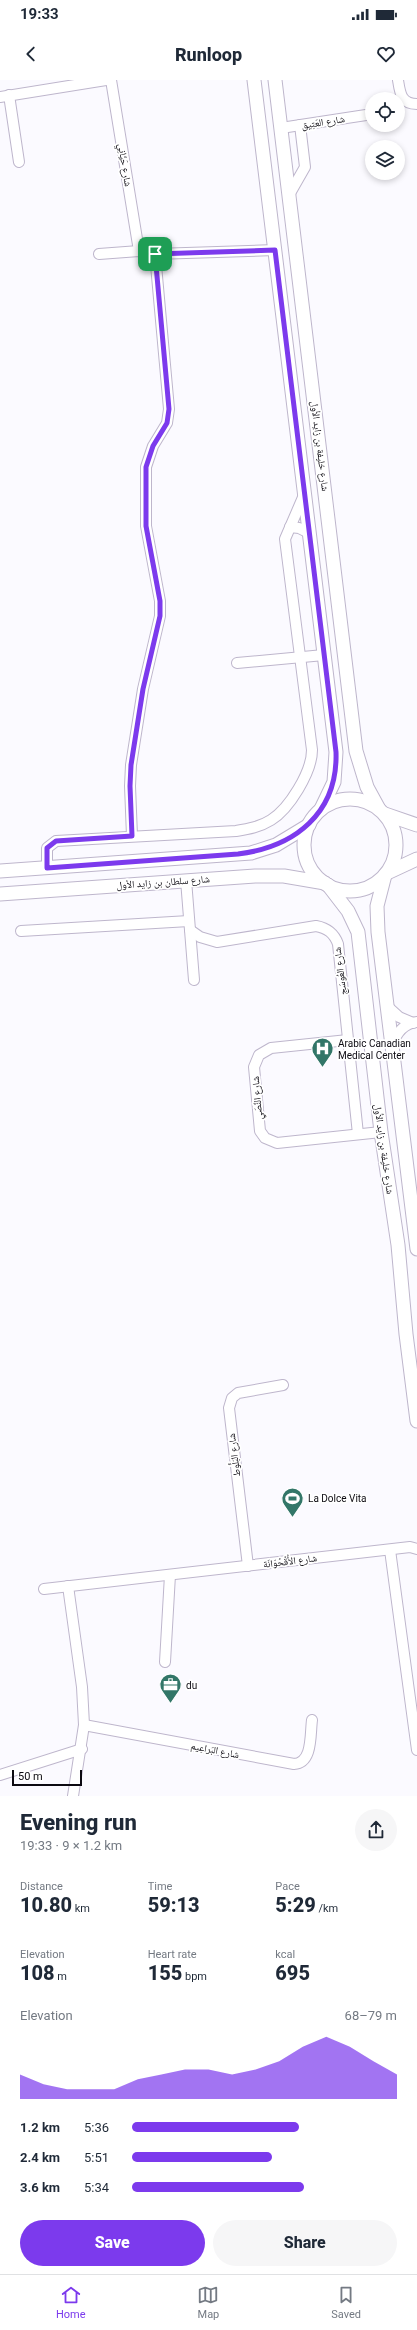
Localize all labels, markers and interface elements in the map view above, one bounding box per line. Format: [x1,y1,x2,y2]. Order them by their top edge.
text: 19:33 [20,5,59,23]
icon: back [20,43,42,65]
icon: heart [375,43,397,65]
text: Runloop [175,44,242,65]
map controls [365,92,405,180]
button: locate [365,92,405,132]
street label: شارع العَتِيق [301,113,346,132]
button: layers [365,140,405,180]
street label: شارع حَيَّانِي [114,143,134,188]
pin [138,237,172,271]
icon: arrive [144,243,166,265]
street label: شارع خليفة بن زايد الأول [308,400,331,492]
street label: شارع سلطان بن زايد الأول [116,873,211,892]
street label: شارع العُوسَج [332,946,349,996]
hospital icon: Arabic Canadian Medical Center [310,1036,336,1069]
place label: Arabic Canadian Medical Center [338,1038,411,1061]
street label: شارع النِّصَي [250,1075,267,1120]
street label: شارع خليفة بن زايد الأول [371,1103,396,1195]
street label: شارع البَلُّوط [224,1432,243,1478]
sports icon: La Dolce Vita [280,1485,306,1518]
place label: La Dolce Vita [308,1493,367,1504]
street label: شارع الأُقْحُوَانَة [262,1550,318,1571]
office icon: du [158,1672,184,1705]
place label: du [186,1680,197,1691]
street label: شارع البَراعِيم [189,1740,241,1762]
scale bar [12,1768,82,1787]
text: 50 m [18,1770,43,1783]
button: share [355,1809,397,1851]
text: Evening run [20,1810,137,1835]
text: 19:33 · 9 × 1.2 km [20,1838,122,1853]
text: Distance [20,1880,63,1893]
text: Time [148,1880,172,1893]
text: Pace [275,1880,300,1893]
text: 10.80 [20,1893,72,1917]
text: 59:13 [148,1893,200,1917]
text: 5:29 [275,1893,316,1917]
text: km [72,1902,90,1915]
text: /km [316,1902,338,1915]
text: Elevation [20,1948,65,1961]
text: Heart rate [148,1948,197,1961]
text: kcal [275,1948,295,1961]
text: 108 [20,1961,55,1985]
text: 155 [148,1961,182,1985]
text: 695 [275,1961,310,1985]
text: m [55,1970,67,1983]
text: bpm [182,1970,207,1983]
text: Elevation [20,2008,73,2023]
text: 68–79 m [345,2008,397,2023]
text: 1.2 km [20,2120,60,2135]
text: 5:36 [84,2120,109,2135]
text: 2.4 km [20,2150,60,2165]
text: 5:51 [84,2150,109,2165]
text: 3.6 km [20,2180,60,2195]
text: 5:34 [84,2180,109,2195]
button: Save [20,2220,205,2266]
button: Share [213,2220,397,2266]
tab: Home [56,2284,86,2321]
tab: Map [197,2284,219,2321]
tab: Saved [331,2284,361,2321]

